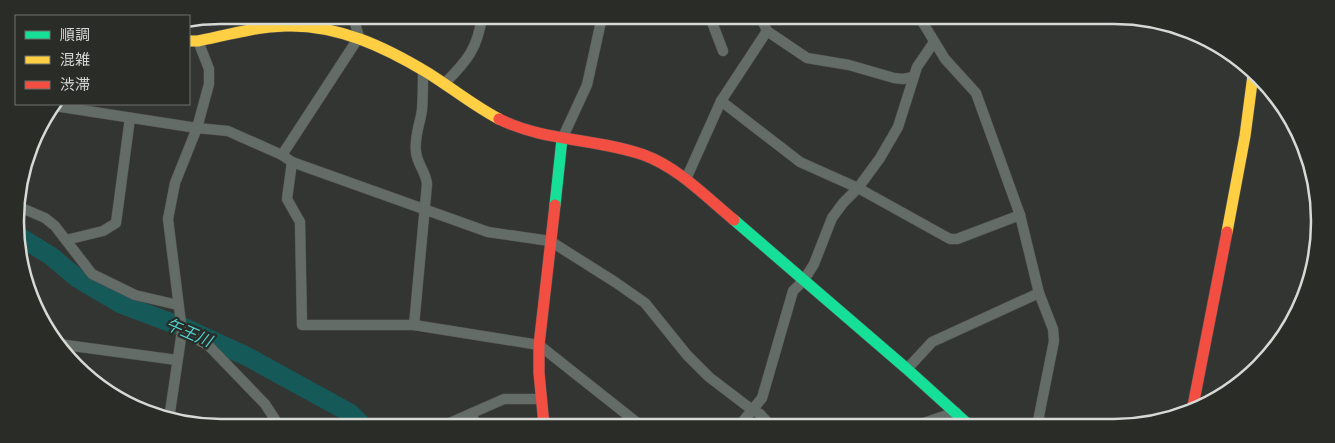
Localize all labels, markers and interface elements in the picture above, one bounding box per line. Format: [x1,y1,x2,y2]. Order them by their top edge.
legend [15,15,190,105]
text: 順調 [60,24,90,47]
text: 混雑 [60,49,90,72]
text: 渋滞 [60,74,90,97]
water label: 午王川 [162,312,217,354]

